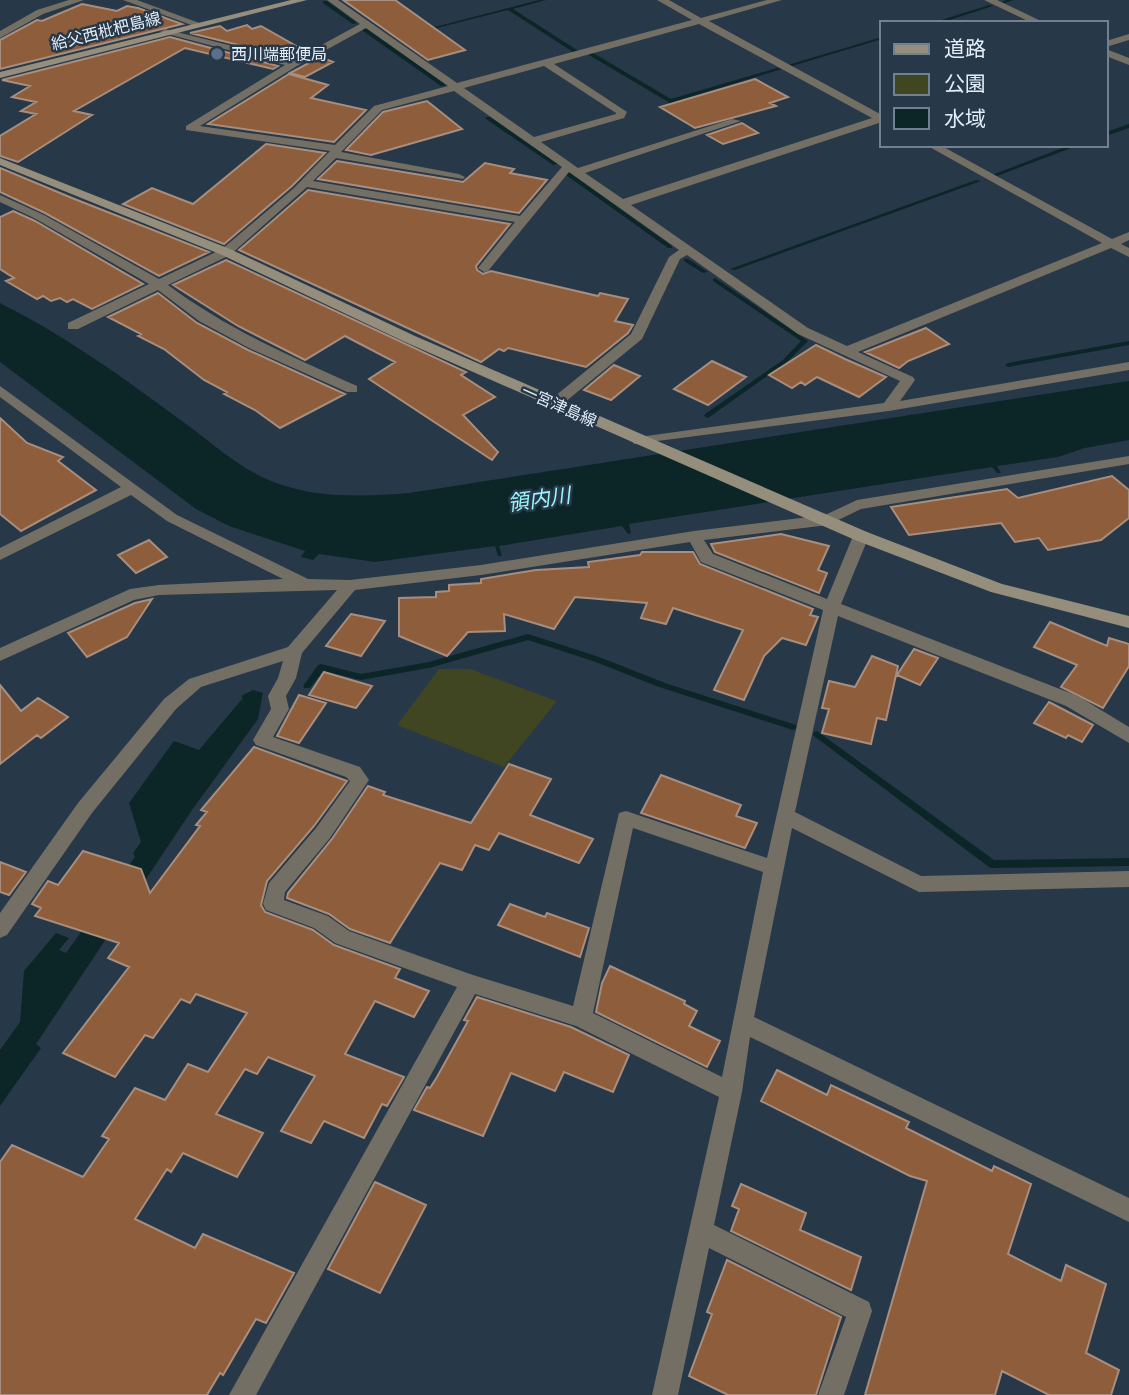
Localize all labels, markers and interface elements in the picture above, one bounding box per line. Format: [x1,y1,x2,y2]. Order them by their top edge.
street label: 給父西枇杷島線 [49,6,163,56]
legend [880,21,1108,147]
text: 道路 [944,34,986,63]
place label: 西川端郵便局 [231,43,327,66]
marker: 西川端郵便局 [209,46,225,62]
text: 公園 [944,69,986,98]
text: 水域 [944,104,986,133]
street label: 一宮津島線 [518,379,600,433]
water label: 領内川 [506,480,574,518]

